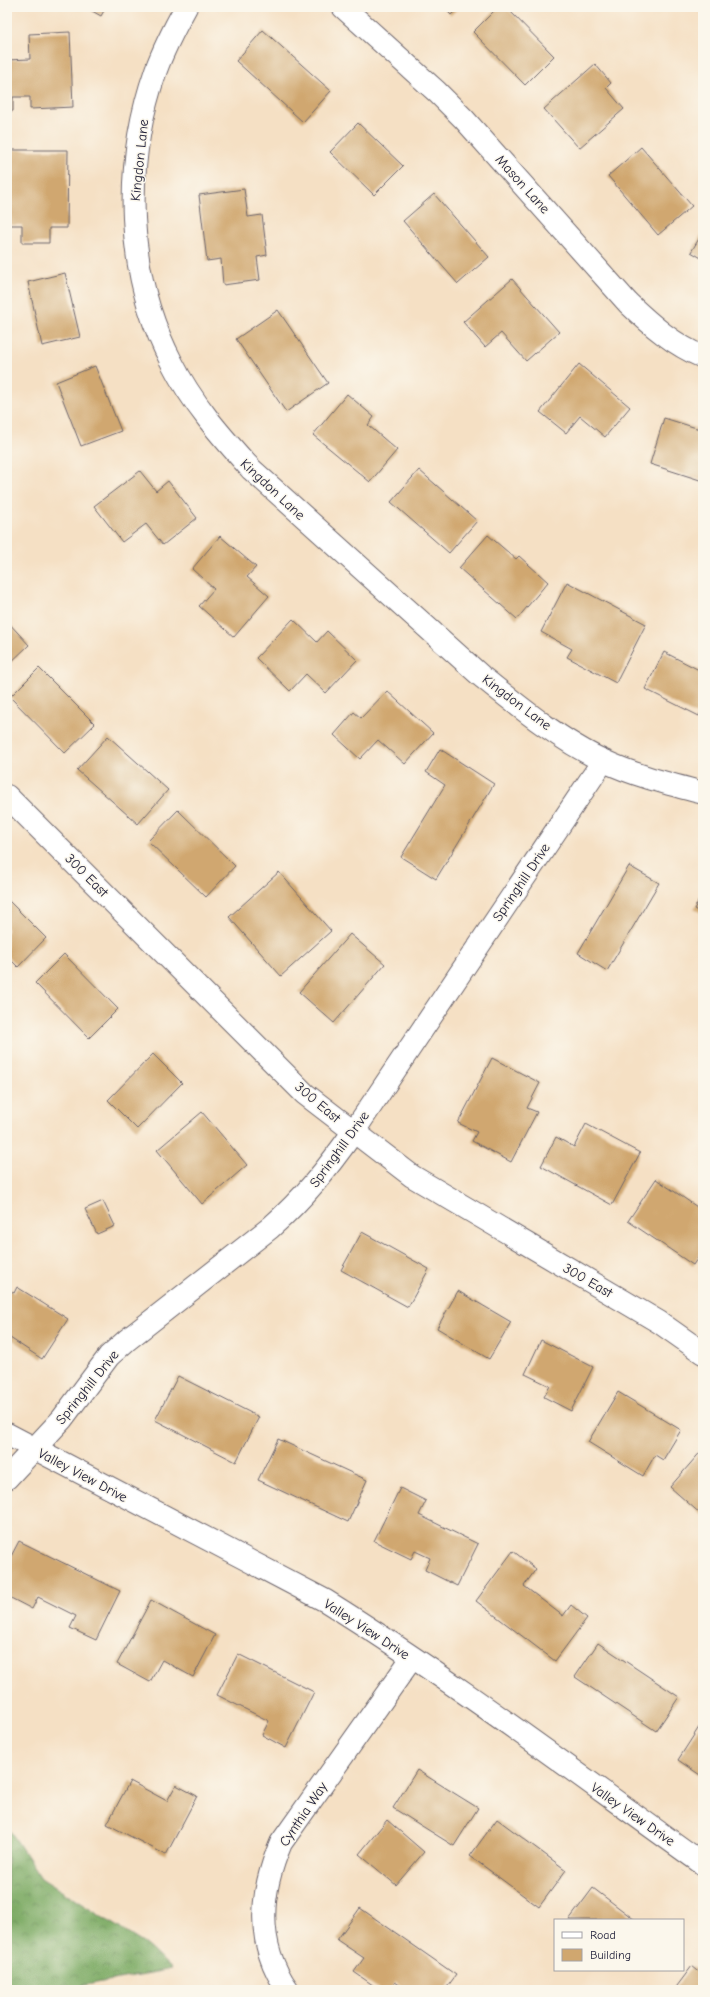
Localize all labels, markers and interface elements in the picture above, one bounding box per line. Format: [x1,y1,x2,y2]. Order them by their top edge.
street label: Kingdon Lane [127,118,152,202]
street label: Mason Lane [492,151,553,217]
street label: Kingdon Lane [237,455,309,524]
street label: Kingdon Lane [479,671,555,734]
street label: Springhill Drive [489,840,554,925]
street label: 300 East [61,850,113,901]
street label: 300 East [291,1078,345,1127]
street label: Springhill Drive [306,1108,373,1191]
street label: 300 East [560,1259,616,1302]
street label: Springhill Drive [52,1347,123,1428]
street label: Valley View Drive [35,1445,130,1506]
street label: Valley View Drive [321,1595,413,1663]
street label: Cynthia Way [276,1778,332,1850]
street label: Valley View Drive [587,1779,678,1850]
legend [554,1919,684,1971]
text: Road [590,1928,616,1942]
text: Building [590,1948,631,1962]

